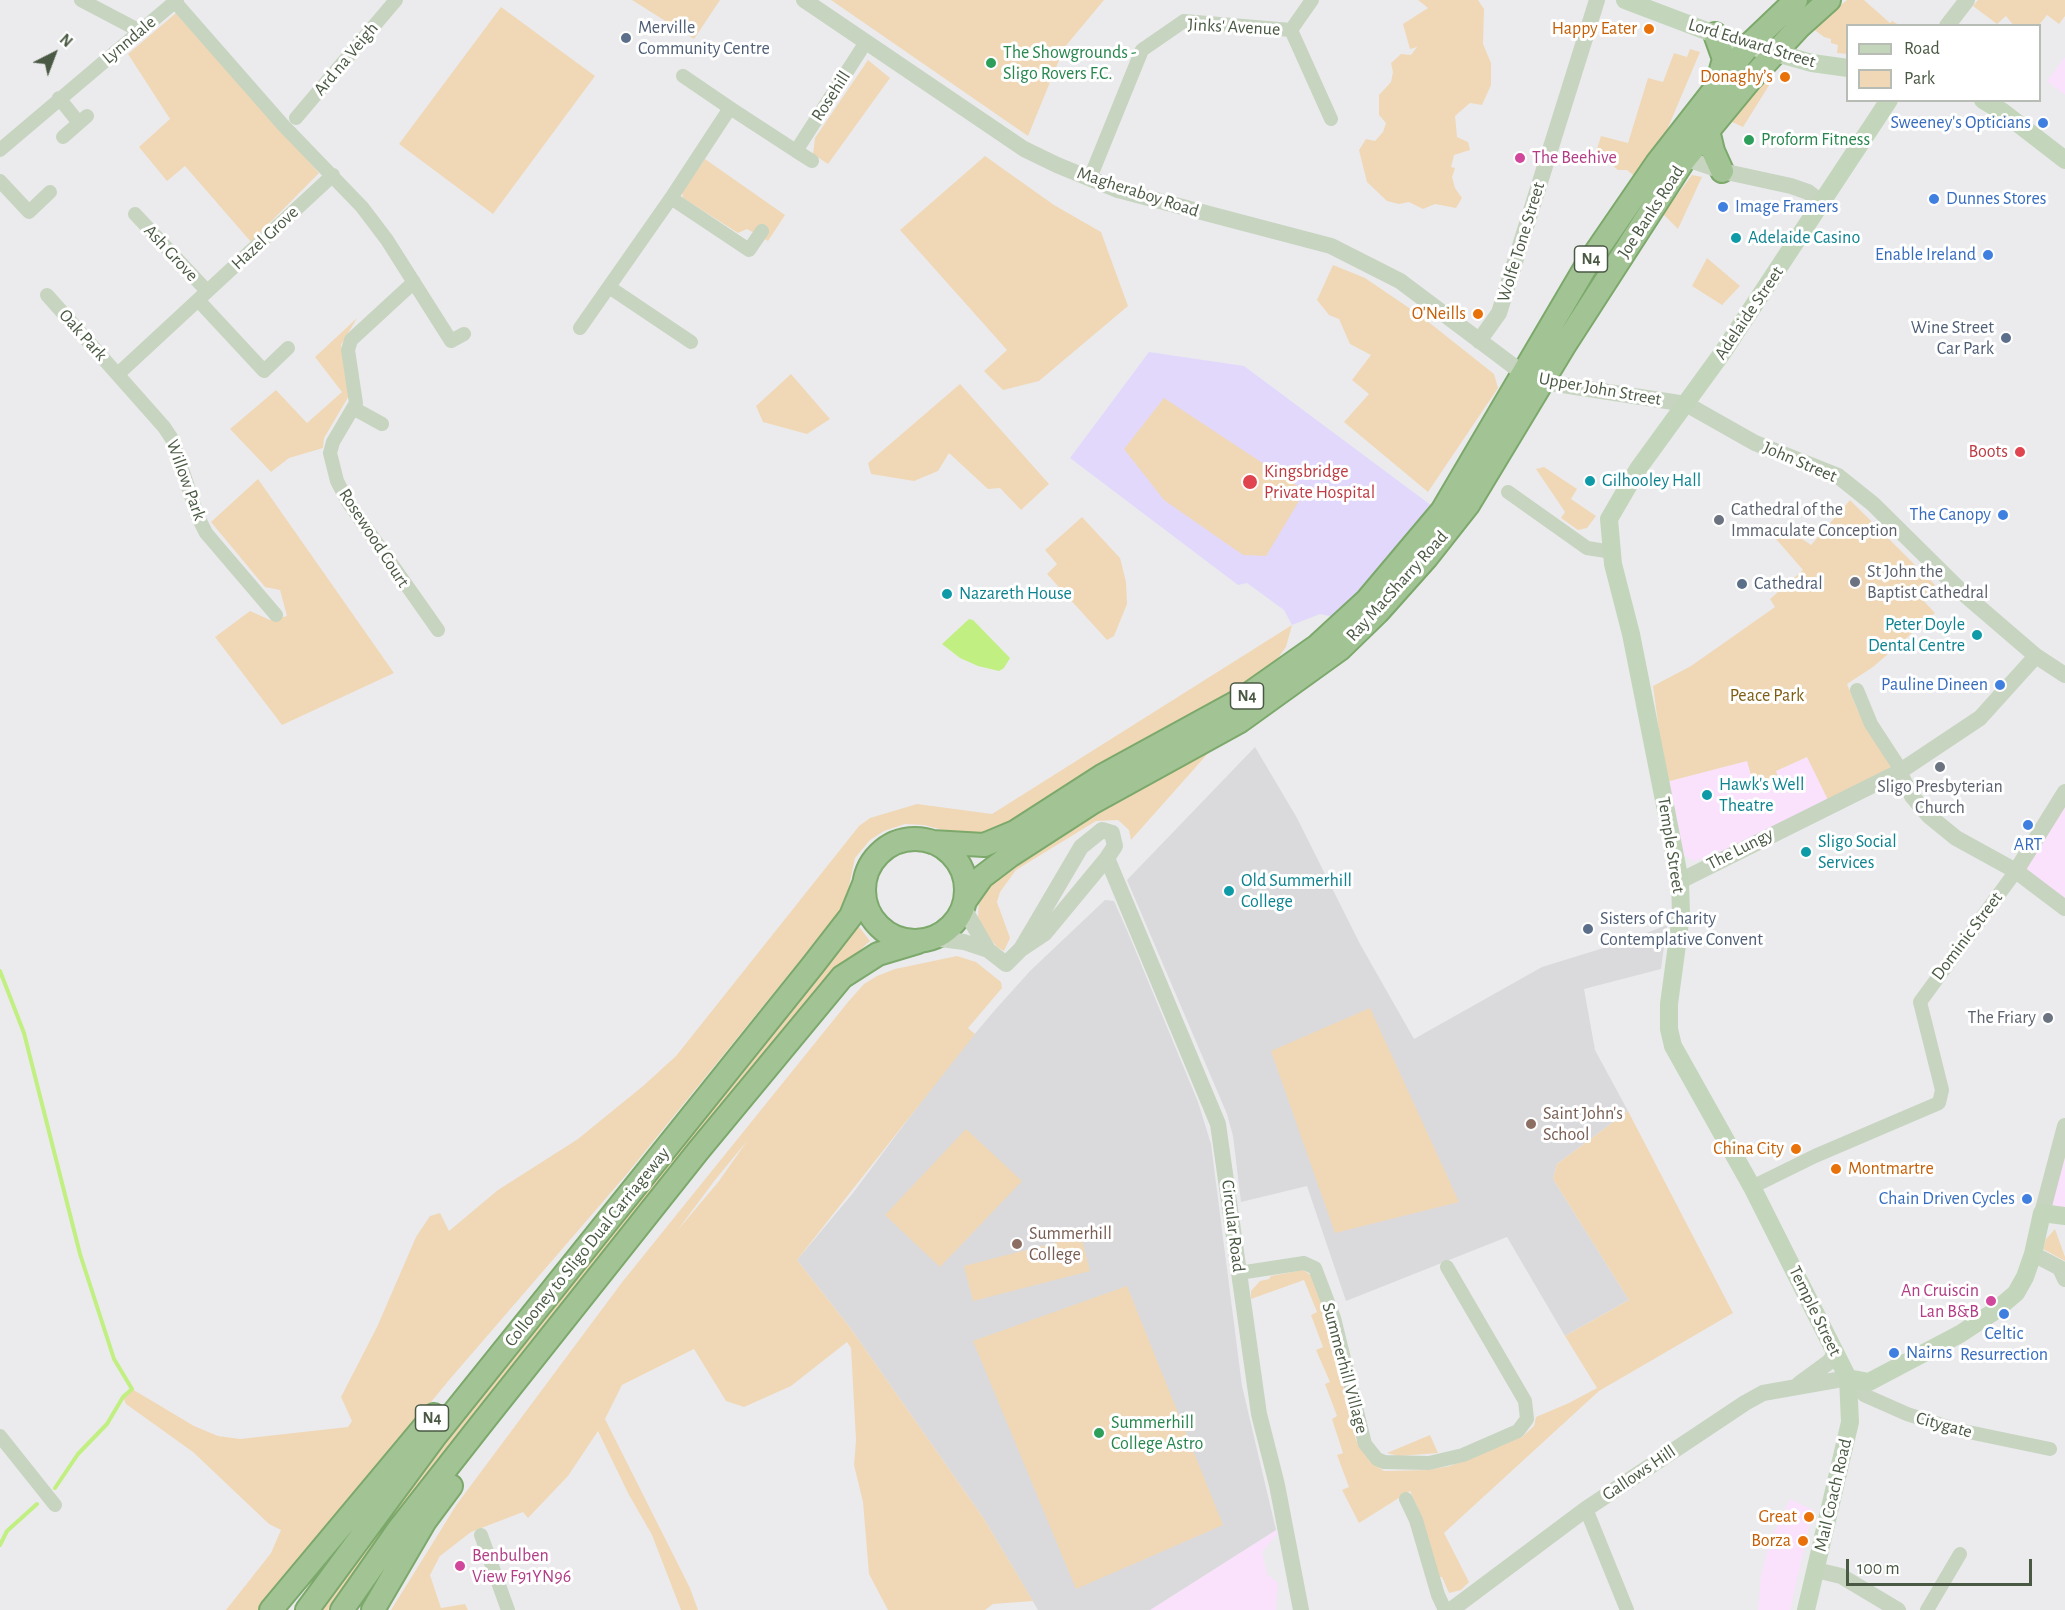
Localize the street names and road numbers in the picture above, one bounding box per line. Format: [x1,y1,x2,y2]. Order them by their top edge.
street label: Lynndale [98,11,160,69]
street label: Lord Edward Street [1686,13,1818,73]
street label: Jinks' Avenue [1187,14,1281,40]
street label: Ard na Veigh [309,18,383,100]
street label: Rosehill [807,67,855,125]
street label: Magheraboy Road [1074,162,1202,222]
street label: Joe Banks Road [1613,162,1689,262]
street label: Wolfe Tone Street [1493,179,1549,305]
street label: Hazel Grove [227,202,303,274]
street label: Ash Grove [139,220,203,286]
road number: N4 [1574,246,1608,272]
street label: Adelaide Street [1710,262,1788,364]
street label: Oak Park [54,305,112,365]
street label: Upper John Street [1537,368,1663,410]
street label: Willow Park [161,437,211,523]
street label: John Street [1760,437,1840,487]
street label: Rosewood Court [334,485,414,591]
street label: Ray MacSharry Road [1342,526,1452,646]
road number: N4 [1230,683,1264,709]
street label: Temple Street [1653,795,1689,895]
street label: The Lungy [1703,823,1777,875]
street label: Dominic Street [1927,888,2007,984]
street label: Collooney to Sligo Dual Carriageway [500,1143,674,1351]
street label: Circular Road [1217,1179,1249,1273]
street label: Temple Street [1784,1262,1846,1360]
street label: Summerhill Village [1317,1300,1373,1436]
road number: N4 [416,1405,448,1431]
street label: Citygate [1913,1407,1975,1443]
street label: Mail Coach Road [1810,1436,1856,1554]
street label: Gallows Hill [1598,1441,1680,1505]

